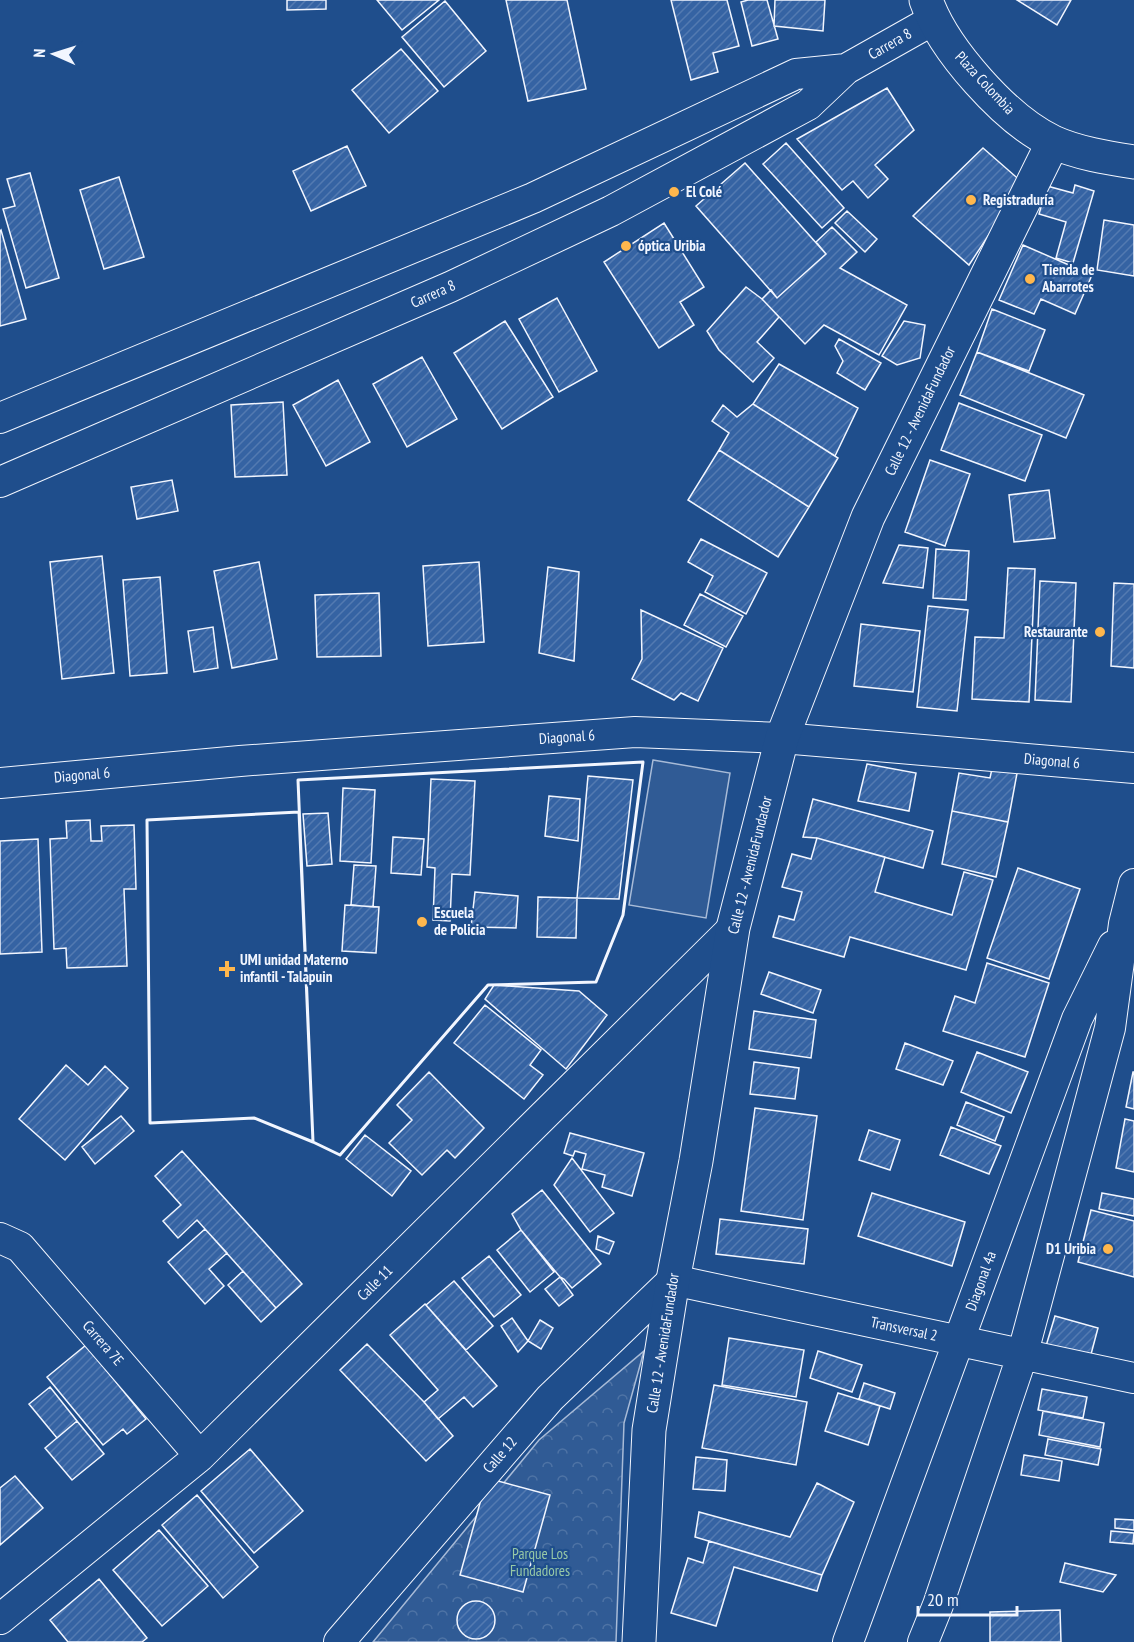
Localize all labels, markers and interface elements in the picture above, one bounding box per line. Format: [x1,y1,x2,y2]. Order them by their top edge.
north arrow [24,24,84,84]
street label: Carrera 8 [865,24,915,64]
street label: Plaza Colombia [951,47,1019,118]
text: N [29,48,49,58]
place label: El Colé [686,182,722,201]
marker: El Colé [667,185,681,199]
place label: Registraduría [983,190,1054,209]
marker: Registraduría [964,193,978,207]
place label: óptica Uribia [638,236,705,255]
marker: óptica Uribia [619,239,633,253]
place label: Tienda de Abarrotes [1041,260,1095,296]
marker: Tienda de Abarrotes [1023,272,1037,286]
street label: Carrera 8 [407,275,458,312]
street label: Calle 12 - AvenidaFundador [880,342,960,479]
place label: Restaurante [1024,622,1088,641]
marker: Restaurante [1093,625,1107,639]
street label: Diagonal 6 [538,725,596,748]
street label: Diagonal 6 [1023,749,1081,772]
street label: Diagonal 6 [53,763,111,786]
street label: Calle 12 - AvenidaFundador [723,793,776,936]
place label: Escuela de Policia [434,903,485,939]
marker: Escuela de Policia [415,915,429,929]
place label: UMI unidad Materno infantil - Talapuin [240,950,349,986]
marker: UMI unidad Materno infantil - Talapuin [218,960,236,978]
place label: D1 Uribia [1046,1239,1096,1258]
marker: D1 Uribia [1101,1242,1115,1256]
street label: Diagonal 4a [961,1248,1000,1313]
street label: Calle 11 [353,1261,396,1304]
street label: Calle 12 - AvenidaFundador [642,1271,683,1414]
street label: Transversal 2 [869,1312,939,1345]
street label: Carrera 7E [79,1316,128,1369]
street label: Calle 12 [478,1432,521,1477]
park label: Parque Los Fundadores [510,1544,570,1580]
scale bar [918,1579,1017,1617]
text: 20 m [927,1588,959,1611]

